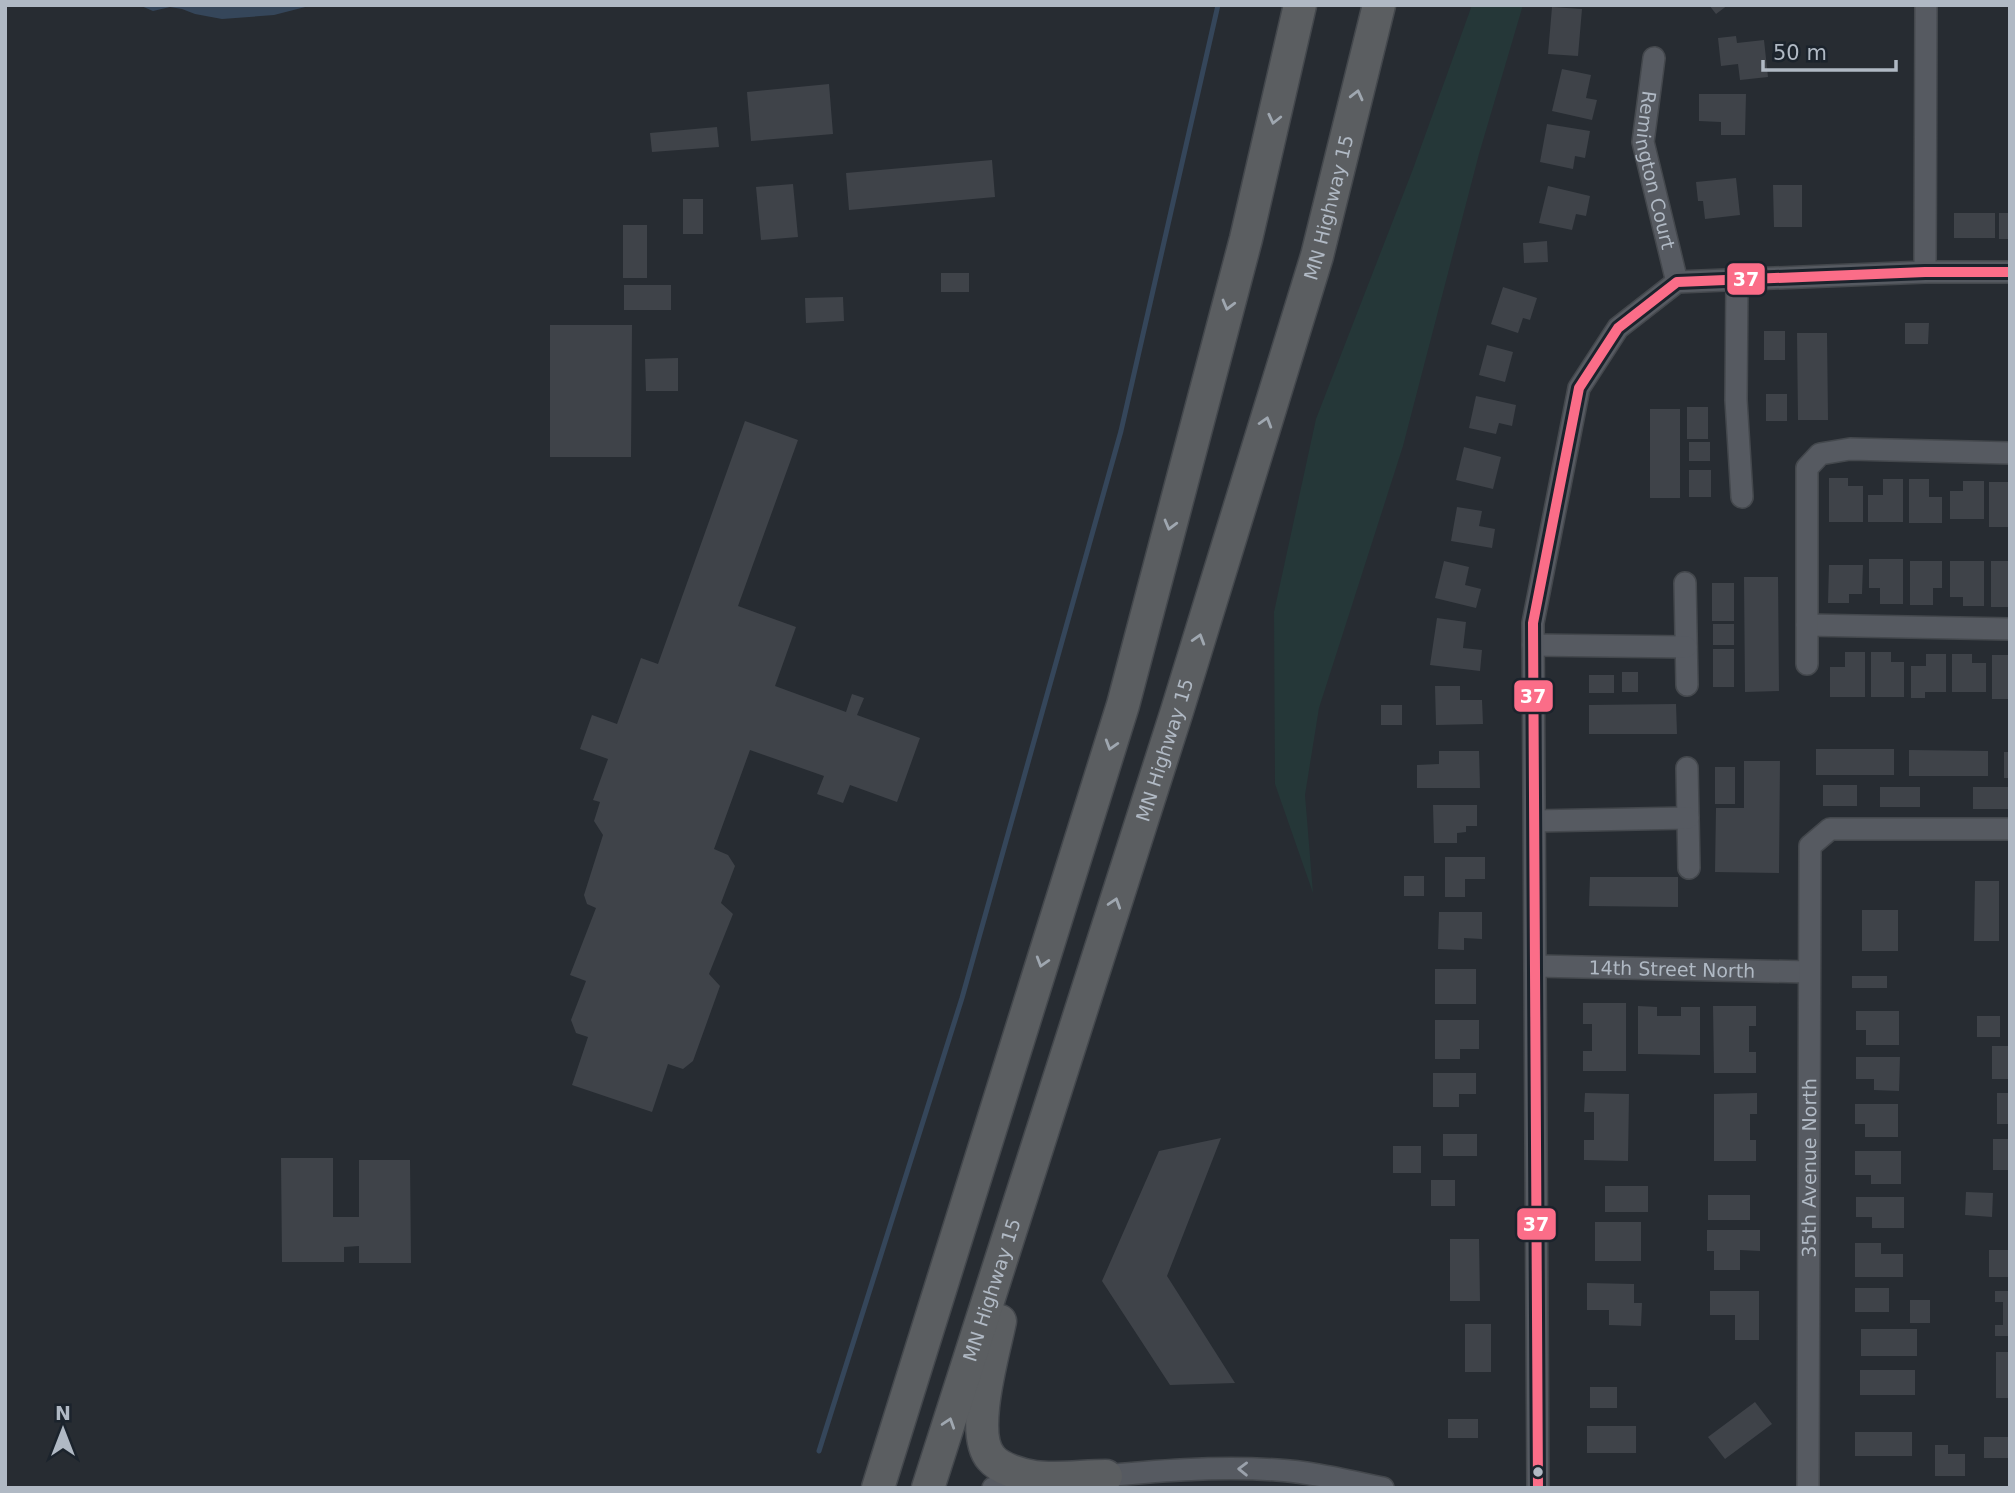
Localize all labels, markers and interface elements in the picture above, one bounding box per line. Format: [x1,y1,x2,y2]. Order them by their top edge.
scale bar [1763,28,1896,72]
text: 50 m [1773,41,1827,65]
one-way arrow [1349,89,1363,101]
street label: Remington Court [1631,90,1680,251]
one-way arrow [1267,113,1282,125]
street label: MN Highway 15 [1299,132,1358,283]
line badge: 37 [1726,262,1766,296]
text: 37 [1733,268,1759,290]
one-way arrow [1222,299,1236,311]
one-way arrow [1257,416,1272,428]
one-way arrow [1164,519,1179,531]
one-way arrow [1190,633,1205,645]
street label: MN Highway 15 [1131,676,1197,824]
line badge: 37 [1513,679,1554,713]
text: 37 [1520,685,1546,707]
one-way arrow [1104,738,1119,750]
one-way arrow [1107,897,1121,909]
one-way arrow [1036,955,1051,967]
street label: 14th Street North [1588,956,1756,982]
street label: 35th Avenue North [1798,1078,1820,1258]
line badge: 37 [1516,1207,1557,1241]
text: 37 [1523,1213,1549,1235]
street label: MN Highway 15 [958,1216,1025,1364]
north arrow [28,1395,98,1465]
text: N [55,1402,71,1424]
one-way arrow [941,1417,955,1429]
one-way arrow [1237,1461,1248,1477]
unlabelled marker [1531,1465,1545,1479]

